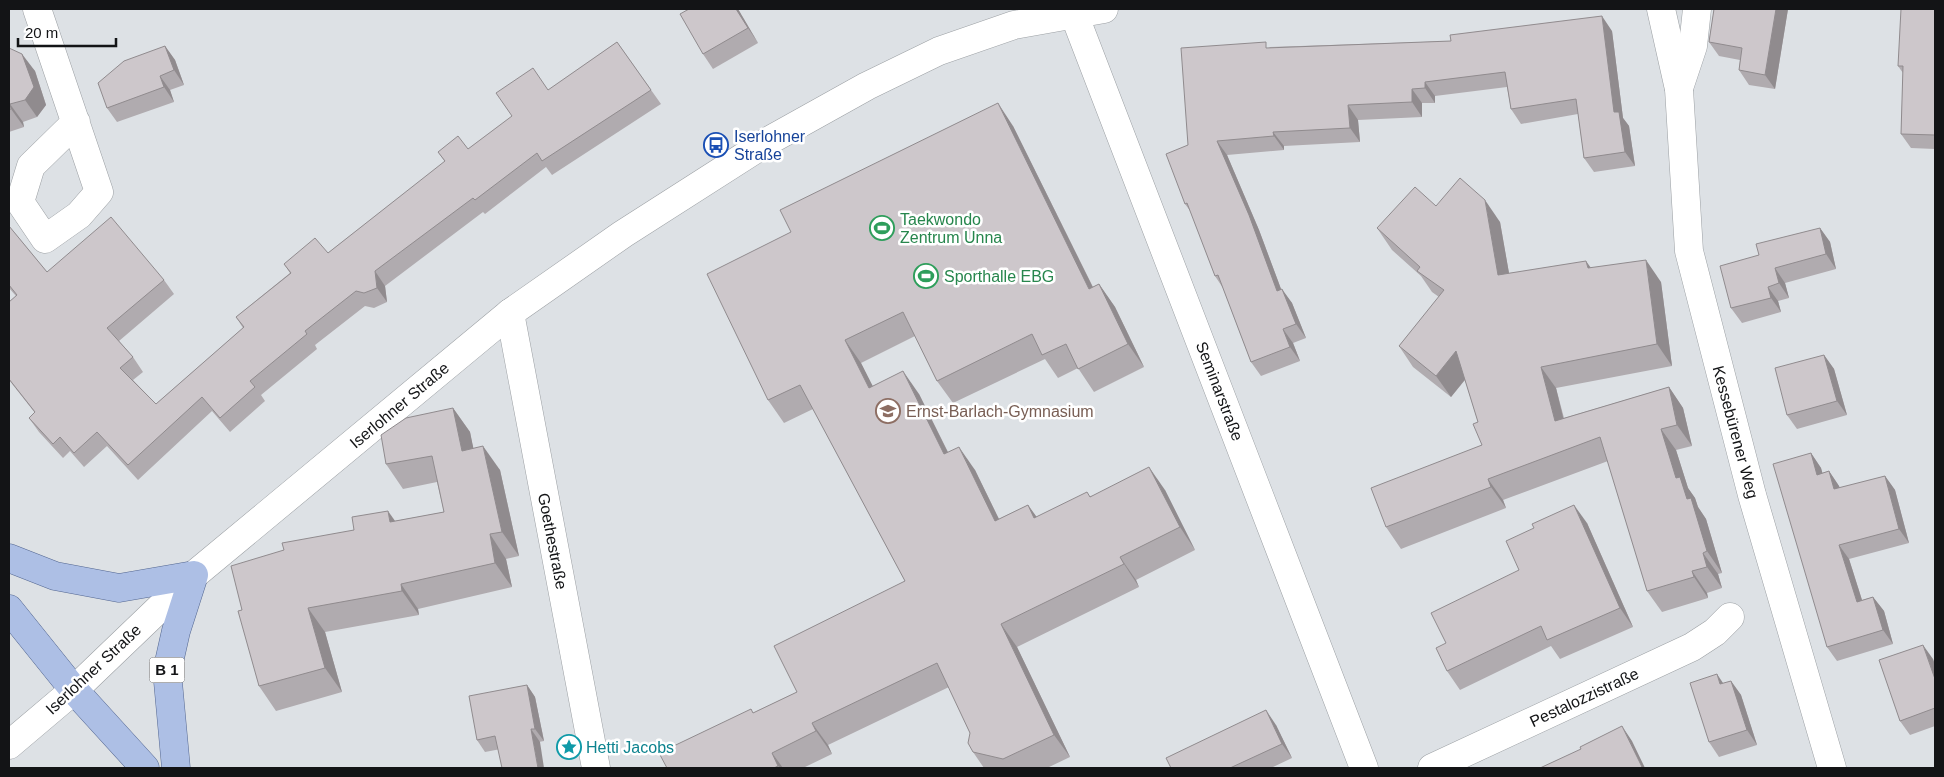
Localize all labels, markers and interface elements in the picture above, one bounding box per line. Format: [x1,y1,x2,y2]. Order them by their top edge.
scale bar [18,15,115,47]
text: 20 m [25,24,58,41]
place label: Iserlohner Straße [734,128,806,163]
bus stop icon: Iserlohner Straße [703,132,729,158]
place label: Taekwondo Zentrum Unna [900,211,1002,246]
sports icon: Taekwondo Zentrum Unna [869,215,895,241]
sports icon: Sporthalle EBG [913,263,939,289]
place label: Sporthalle EBG [944,268,1054,285]
street label: Seminarstraße [1193,339,1246,443]
street label: Iserlohner Straße [347,359,452,452]
street label: Kessebürener Weg [1710,364,1761,500]
school or university icon: Ernst-Barlach-Gymnasium [875,398,901,424]
place label: Ernst-Barlach-Gymnasium [906,403,1094,420]
street label: Goethestraße [535,491,570,591]
street label: Iserlohner Straße [42,621,144,718]
road number: B 1 [150,658,184,682]
street label: Pestalozzistraße [1527,665,1641,730]
place icon: Hetti Jacobs [556,734,582,760]
place label: Hetti Jacobs [586,739,674,756]

